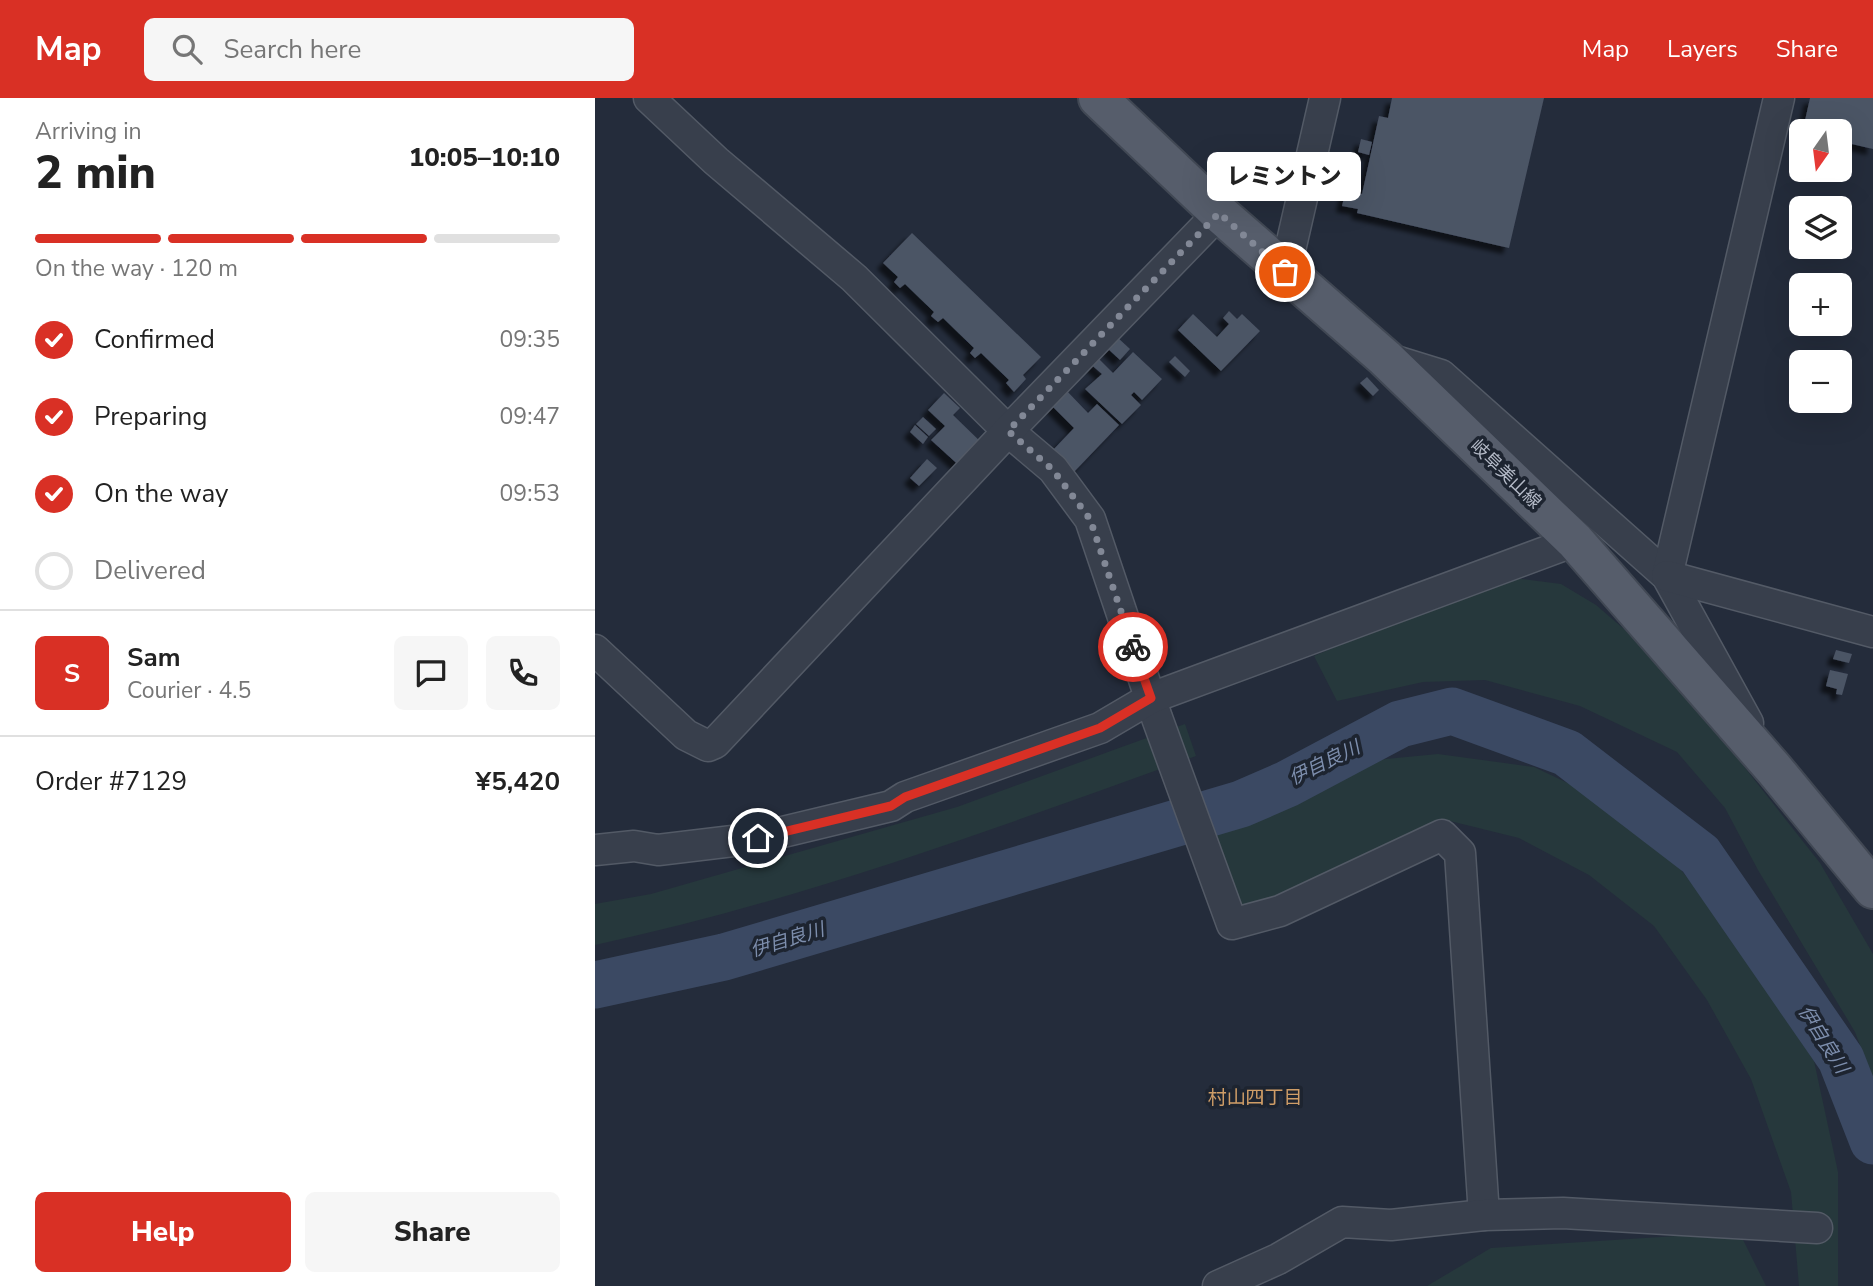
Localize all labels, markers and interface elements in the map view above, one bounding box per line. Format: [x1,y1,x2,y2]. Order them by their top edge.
search box [144,18,634,81]
text: Map [35,27,102,72]
icon: search [168,30,206,68]
text: Search here [224,32,361,67]
text: Map [1582,33,1629,65]
text: Layers [1667,33,1738,65]
text: Share [1776,33,1838,65]
text: Arriving in [35,116,142,147]
north arrow [1789,119,1851,182]
map controls [1789,119,1852,413]
text: 10:05–10:10 [409,140,560,175]
text: 2 min [35,141,156,204]
callout: レミントン [1208,153,1362,202]
text: レミントン [1227,161,1342,192]
button: layers [1789,196,1852,259]
pin [1255,242,1315,302]
text: On the way · 120 m [35,253,238,284]
icon: bag [1266,253,1304,291]
button: + [1789,273,1852,336]
icon: check [35,321,73,359]
text: Confirmed [94,322,215,357]
text: 09:35 [500,324,560,355]
button: − [1789,350,1852,413]
icon: check [35,398,73,436]
text: Preparing [94,399,207,434]
text: 09:47 [500,401,560,432]
street label: 岐阜美山線 [1465,434,1547,514]
icon: check [35,475,73,513]
text: On the way [94,476,228,511]
text: 09:53 [500,478,560,509]
text: Delivered [94,553,206,588]
courier [1098,612,1168,682]
icon: bike [1114,628,1152,666]
button: chat [394,636,468,710]
button: phone [486,636,560,710]
text: Sam [127,640,180,675]
text: S [64,656,80,691]
text: Courier · 4.5 [127,675,251,706]
water label: 伊自良川 [1285,734,1366,791]
text: Order #7129 [35,764,187,799]
text: ¥5,420 [476,764,560,799]
pin [728,808,788,868]
icon: home [739,819,777,857]
water label: 伊自良川 [747,916,829,964]
water label: 伊自良川 [1792,1000,1855,1080]
district label: 村山四丁目 [1207,1085,1303,1111]
button: Help [35,1192,291,1272]
button: Share [305,1192,560,1272]

